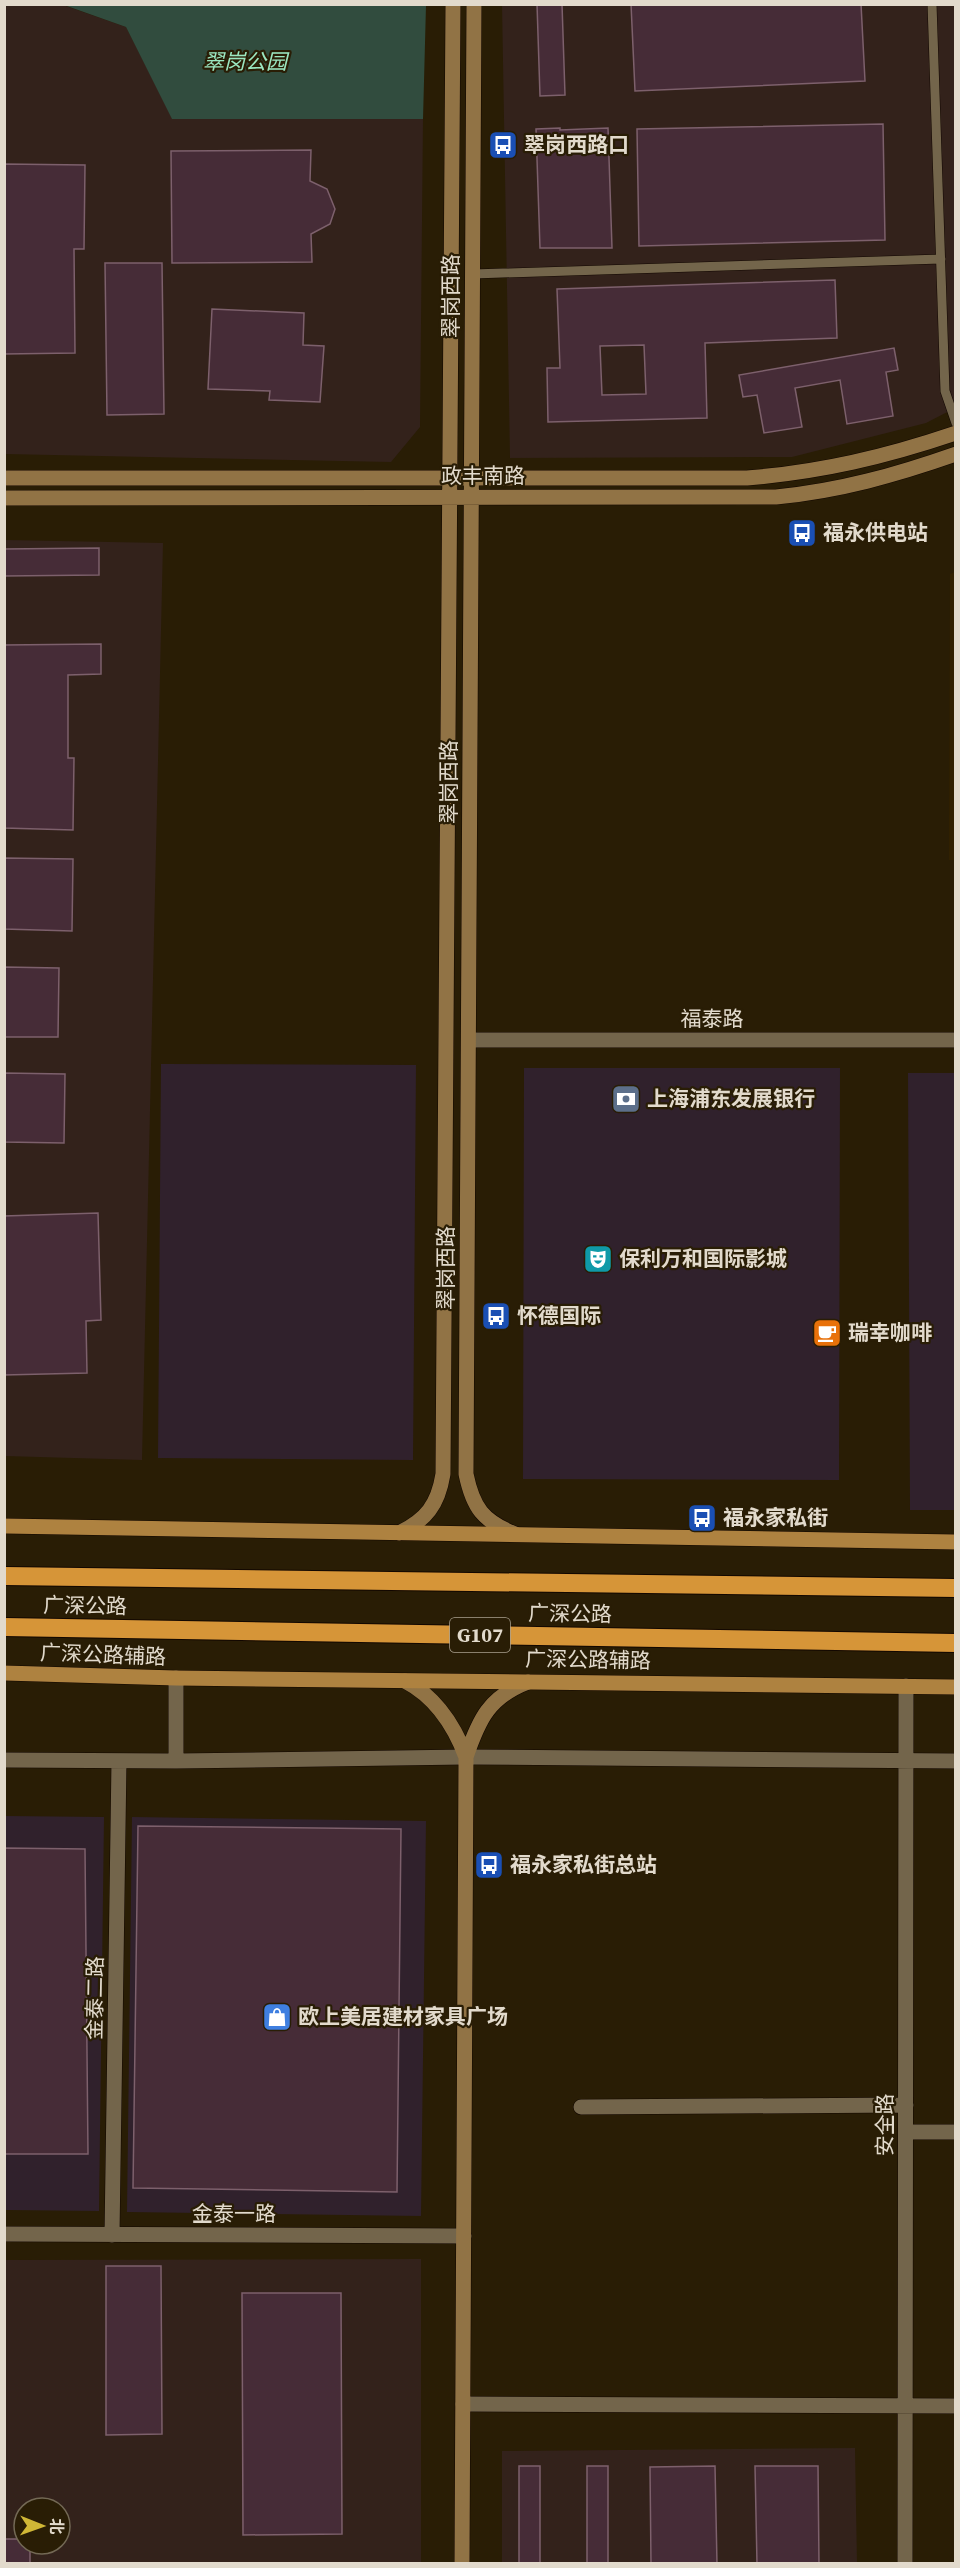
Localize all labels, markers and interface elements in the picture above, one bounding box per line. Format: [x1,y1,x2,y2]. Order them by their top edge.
park label: 翠岗公园 [203,47,290,76]
bus stop icon: 翠岗西路口 [487,129,519,161]
place label: 翠岗西路口 [524,130,629,159]
street label: 翠岗西路 [436,254,465,338]
street label: 政丰南路 [441,461,525,490]
bus stop icon: 福永供电站 [786,517,818,549]
place label: 福永供电站 [823,518,928,547]
street label: 翠岗西路 [434,740,463,824]
street label: 福泰路 [681,1004,744,1033]
bank icon: 上海浦东发展银行 [610,1083,642,1115]
place label: 上海浦东发展银行 [647,1084,815,1113]
street label: 翠岗西路 [431,1226,460,1310]
theatre icon: 保利万和国际影城 [582,1243,614,1275]
place label: 保利万和国际影城 [619,1244,787,1273]
bus stop icon: 怀德国际 [480,1300,512,1332]
place label: 怀德国际 [517,1301,601,1330]
cafe icon: 瑞幸咖啡 [811,1317,843,1349]
place label: 瑞幸咖啡 [848,1318,932,1347]
bus stop icon: 福永家私街 [686,1502,718,1534]
place label: 福永家私街 [723,1503,828,1532]
street label: 广深公路 [43,1590,127,1621]
street label: 广深公路 [528,1598,612,1629]
road number: G107 [450,1618,510,1652]
street label: 广深公路辅路 [40,1638,166,1671]
street label: 广深公路辅路 [525,1644,651,1675]
bus stop icon: 福永家私街总站 [473,1849,505,1881]
place label: 福永家私街总站 [510,1850,657,1879]
street label: 金泰二路 [79,1956,110,2040]
shop icon: 欧上美居建材家具广场 [261,2001,293,2033]
place label: 欧上美居建材家具广场 [298,2002,508,2031]
street label: 安全路 [870,2094,899,2157]
street label: 金泰一路 [192,2199,276,2228]
north arrow [12,2496,72,2556]
text: 北 [46,2518,68,2534]

